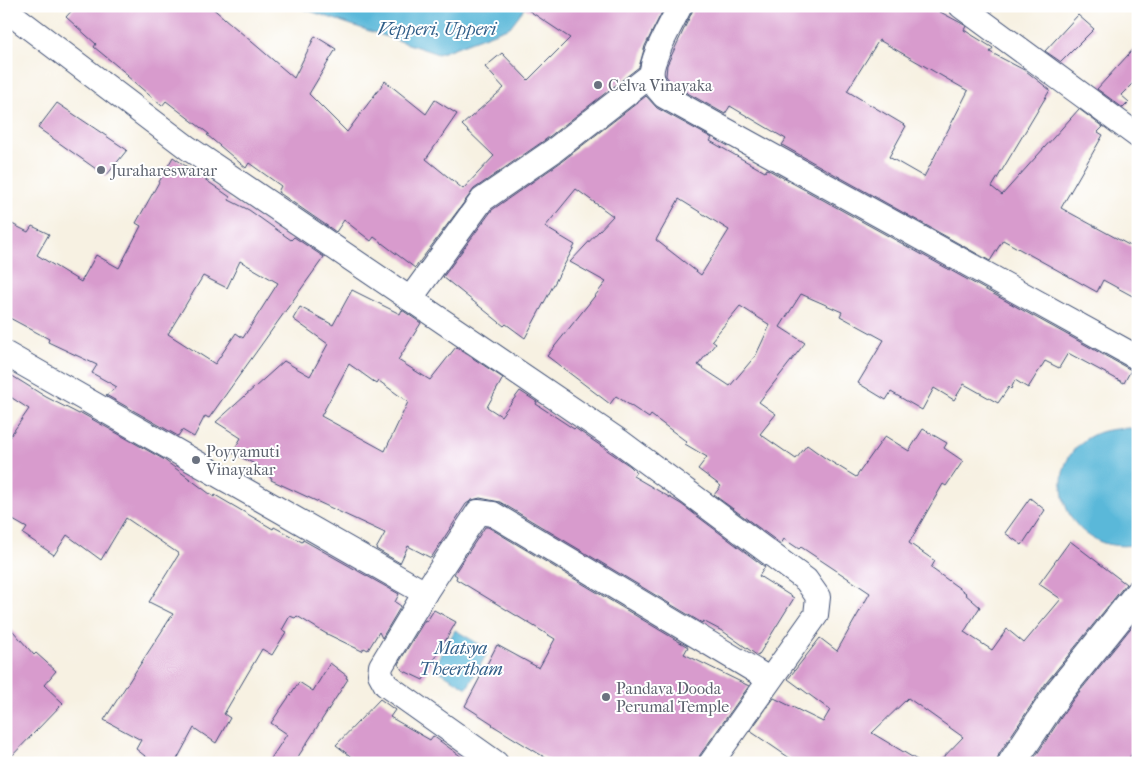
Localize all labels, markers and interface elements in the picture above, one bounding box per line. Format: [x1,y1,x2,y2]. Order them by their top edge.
water label: Vepperi, Upperi [378,19,498,40]
place label: Celva Vinayaka [608,76,713,95]
marker: Celva Vinayaka [592,79,604,91]
place label: Jurahareswarar [109,161,217,180]
marker: Jurahareswarar [95,164,107,176]
place label: Poyyamuti Vinayakar [205,442,280,479]
marker: Poyyamuti Vinayakar [190,454,202,466]
water label: Matsya Theertham [419,638,503,680]
place label: Pandava Dooda Perumal Temple [616,679,729,716]
marker: Pandava Dooda Perumal Temple [600,691,612,703]

